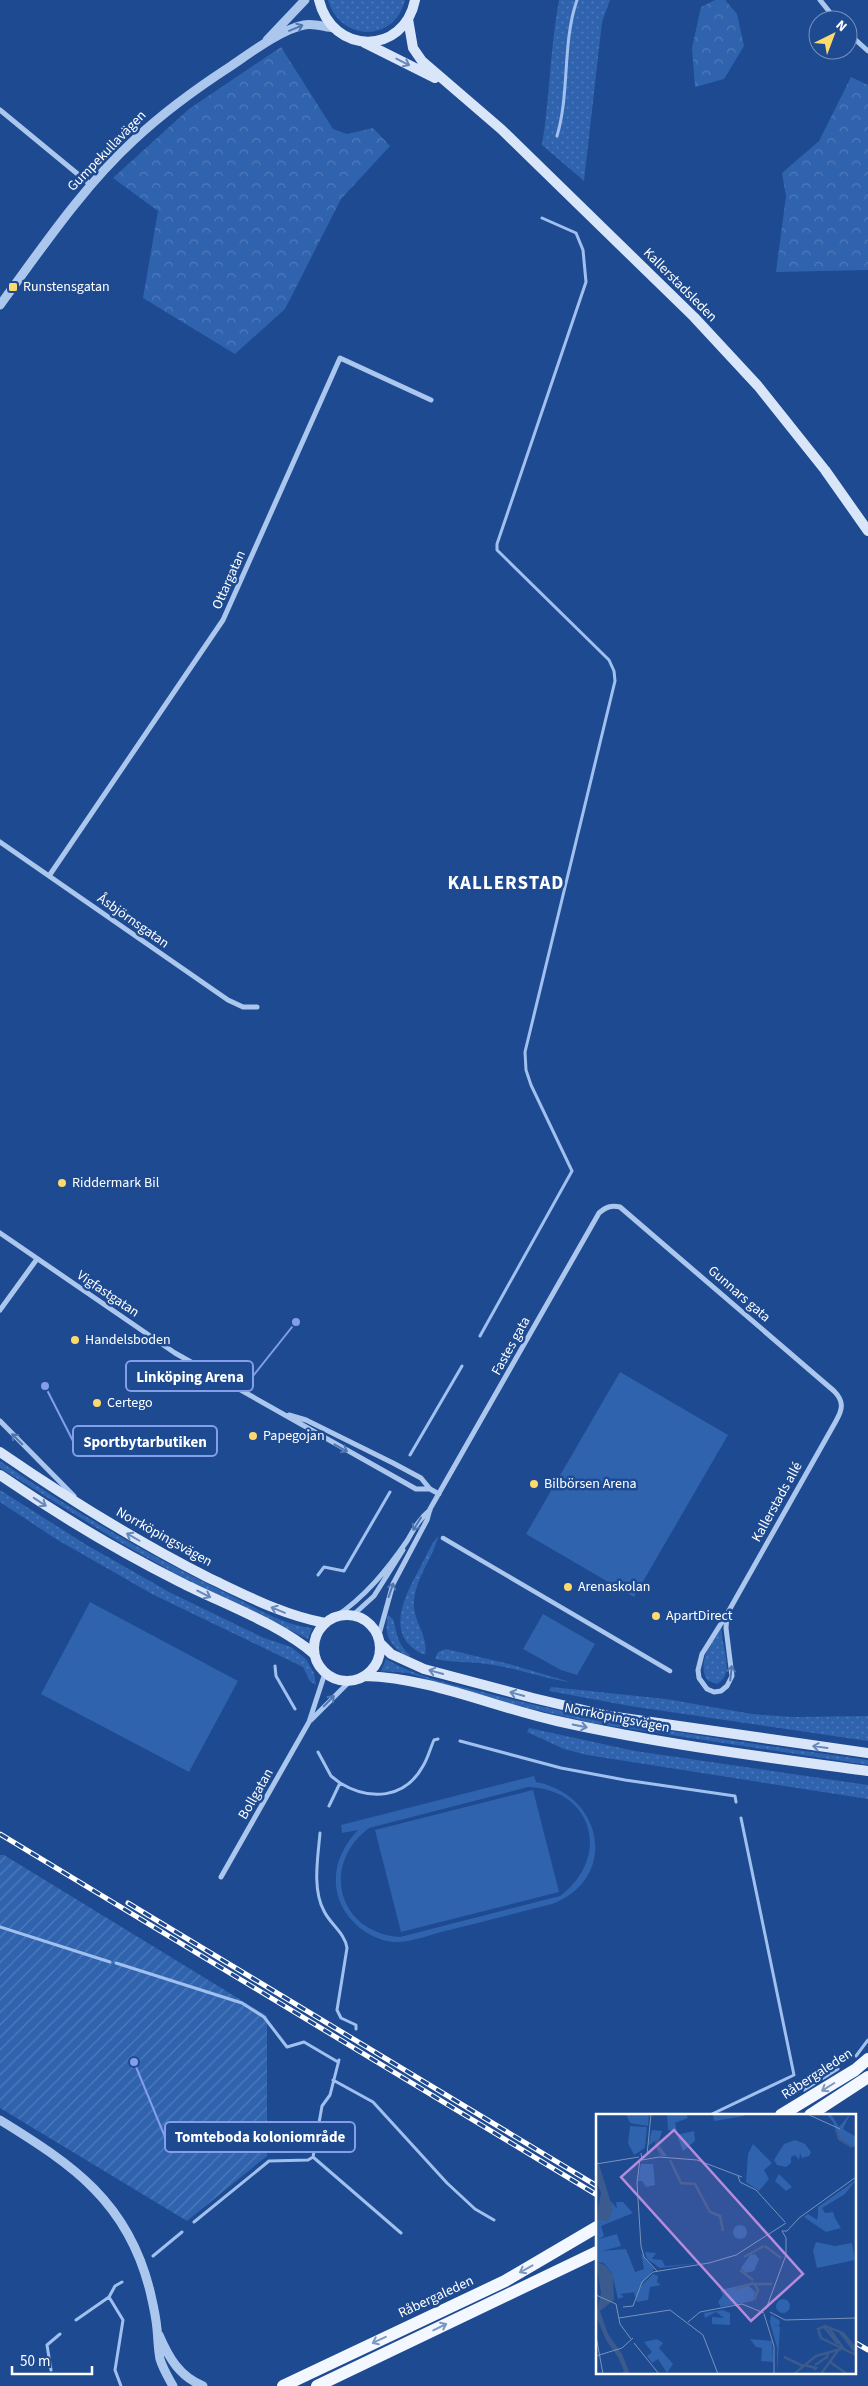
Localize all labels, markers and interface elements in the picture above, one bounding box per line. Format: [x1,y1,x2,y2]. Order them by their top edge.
north arrow [808,10,858,60]
text: N [831,16,851,37]
one-way arrow [288,23,303,33]
one-way arrow [395,58,410,67]
street label: Gumpekullavägen [63,106,151,196]
street label: Kallerstadsleden [638,243,722,327]
place label: Runstensgatan [23,277,110,297]
marker: Runstensgatan [7,281,19,293]
street label: Ottargatan [207,547,251,613]
district label: KALLERSTAD [448,870,564,897]
street label: Åsbjörnsgatan [93,889,173,953]
place label: Riddermark Bil [72,1173,160,1193]
marker: Riddermark Bil [56,1177,68,1189]
street label: Gunnars gata [703,1261,775,1327]
street label: Vigfastgatan [73,1266,143,1322]
street label: Fastes gata [487,1313,535,1379]
place label: Handelsboden [85,1330,171,1350]
marker: Handelsboden [69,1334,81,1346]
callout: Linköping Arena [126,1361,253,1391]
text: Linköping Arena [136,1367,244,1388]
place label: Certego [107,1393,153,1413]
marker: Certego [91,1397,103,1409]
callout: Sportbytarbutiken [73,1426,217,1456]
place label: Papegojan [263,1426,325,1446]
marker: Papegojan [247,1430,259,1442]
text: Sportbytarbutiken [83,1432,207,1453]
one-way arrow [11,1433,23,1445]
one-way arrow [333,1443,347,1453]
street label: Kallerstads allé [747,1458,807,1546]
place label: Bilbörsen Arena [544,1474,637,1494]
marker: Bilbörsen Arena [528,1478,540,1490]
one-way arrow [33,1497,47,1507]
street label: Norrköpingsvägen [112,1502,216,1572]
one-way arrow [412,1516,422,1530]
one-way arrow [127,1532,141,1542]
place label: Arenaskolan [578,1577,650,1597]
marker: Arenaskolan [562,1581,574,1593]
one-way arrow [387,1583,396,1599]
one-way arrow [196,1590,211,1600]
one-way arrow [271,1605,286,1615]
place label: ApartDirect [666,1606,733,1626]
marker: ApartDirect [650,1610,662,1622]
one-way arrow [726,1666,736,1682]
one-way arrow [428,1667,444,1677]
one-way arrow [509,1689,525,1698]
one-way arrow [323,1695,335,1707]
street label: Norrköpingsvägen [562,1698,672,1738]
one-way arrow [572,1722,588,1731]
one-way arrow [812,1741,828,1751]
street label: Bollgatan [233,1765,279,1823]
street label: Råbergaleden [778,2044,856,2104]
one-way arrow [822,2082,836,2092]
inset map [596,2114,856,2374]
callout: Tomteboda koloniområde [165,2122,355,2152]
text: Tomteboda koloniområde [175,2127,345,2148]
one-way arrow [519,2265,533,2275]
street label: Råbergaleden [395,2271,477,2323]
one-way arrow [432,2322,447,2332]
one-way arrow [372,2335,387,2345]
scale bar [12,2344,92,2376]
text: 50 m [20,2351,50,2372]

